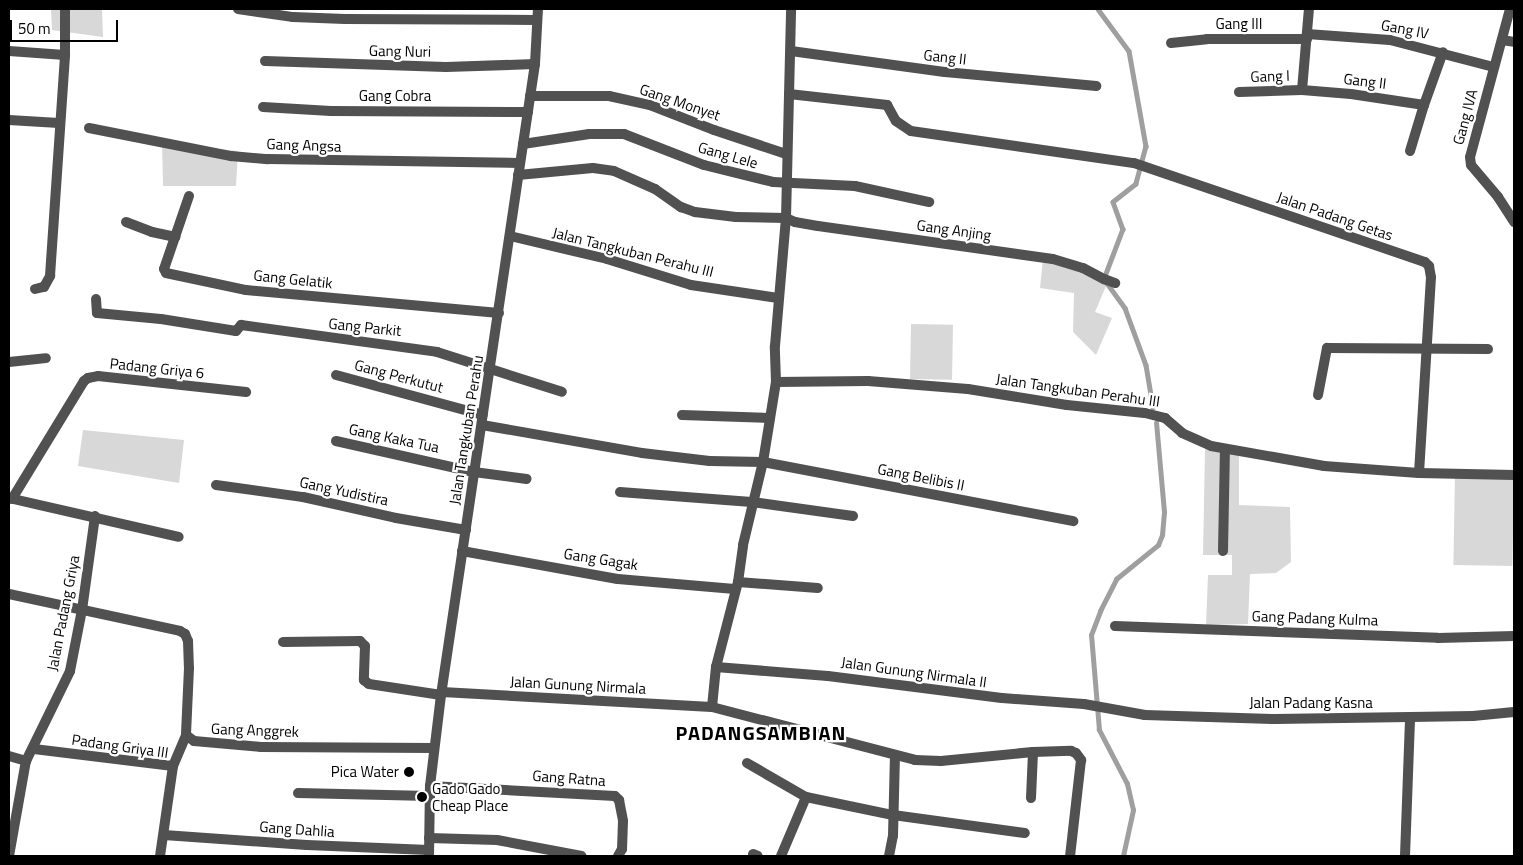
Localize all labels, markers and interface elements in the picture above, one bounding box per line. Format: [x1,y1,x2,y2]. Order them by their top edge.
scale bar [12,10,120,42]
street label: Gang III [1216,15,1262,33]
street label: Gang IV [1380,16,1430,42]
text: 50 m [18,17,51,40]
street label: Gang Nuri [369,41,431,61]
street label: Gang II [923,46,967,68]
street label: Gang I [1250,66,1290,86]
street label: Gang II [1342,69,1388,93]
street label: Gang Monyet [637,80,723,124]
street label: Gang Cobra [359,87,431,105]
street label: Gang IVA [1449,87,1481,147]
street label: Gang Angsa [266,135,342,155]
street label: Gang Lele [696,138,760,172]
street label: Jalan Padang Getas [1275,188,1395,244]
street label: Gang Anjing [916,216,992,244]
street label: Jalan Tangkuban Perahu III [551,223,715,281]
street label: Gang Gelatik [253,266,333,292]
street label: Gang Parkit [328,314,402,340]
street label: Padang Griya 6 [109,354,205,382]
street label: Jalan Tangkuban Perahu [445,354,487,506]
street label: Gang Perkutut [353,356,445,396]
street label: Jalan Tangkuban Perahu III [995,370,1161,410]
street label: Gang Kaka Tua [347,420,441,456]
street label: Gang Belibis II [876,460,966,494]
street label: Gang Yudistira [298,473,390,509]
street label: Gang Gagak [563,544,639,574]
street label: Jalan Padang Griya [43,554,83,672]
street label: Gang Padang Kulma [1251,607,1379,629]
street label: Jalan Gunung Nirmala II [840,653,988,691]
street label: Jalan Gunung Nirmala [510,672,646,698]
street label: Jalan Padang Kasna [1249,694,1373,712]
street label: Gang Anggrek [211,719,299,741]
district label: PADANGSAMBIAN [674,720,848,744]
street label: Padang Griya III [70,730,170,762]
place label: Pica Water [331,763,399,781]
marker: Pica Water [403,766,415,778]
street label: Gang Ratna [532,766,606,790]
place label: Gado Gado Cheap Place [432,779,508,814]
marker: Gado Gado Cheap Place [416,791,428,803]
street label: Gang Dahlia [259,817,335,841]

